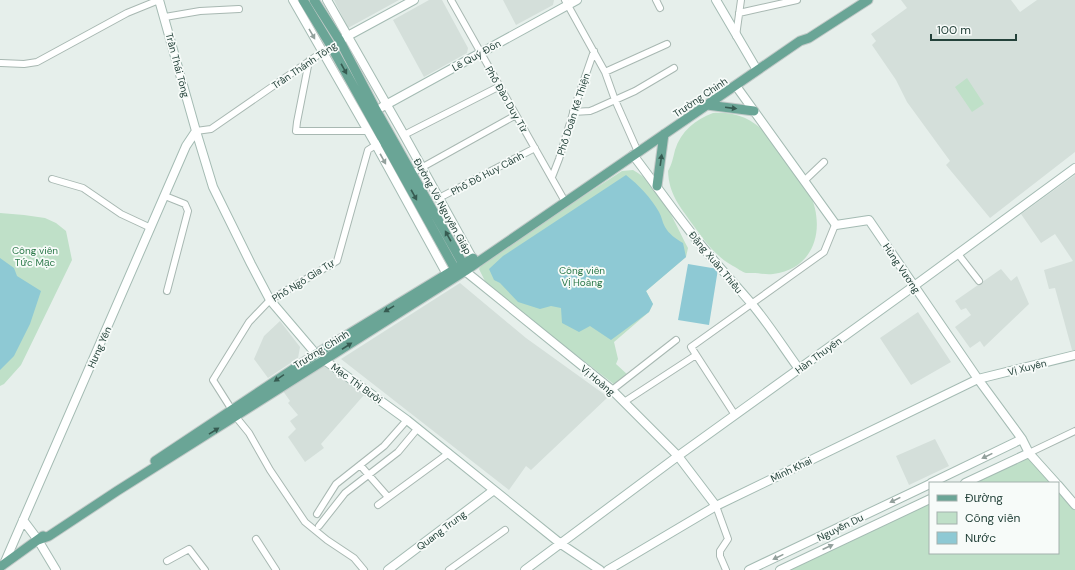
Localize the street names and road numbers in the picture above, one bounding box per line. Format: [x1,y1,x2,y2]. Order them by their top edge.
street label: Trần Thái Tông [163,31,192,99]
street label: Lê Quý Đôn [450,37,503,74]
street label: Trần Thánh Tông [269,39,340,92]
street label: Phố Đào Duy Từ [482,64,531,135]
street label: Phố Doãn Kế Thiện [554,71,593,157]
street label: Trường Chinh [671,74,730,120]
street label: Phố Đỗ Huy Cảnh [449,149,526,198]
street label: Đường Võ Nguyên Giáp [411,156,474,257]
street label: Đặng Xuân Thiều [686,229,746,296]
street label: Hùng Vương [880,241,923,296]
street label: Phố Ngô Gia Tự [270,256,337,305]
street label: Hưng Yên [85,324,114,370]
street label: Trường Chinh [291,327,352,372]
street label: Hàn Thuyên [793,334,844,377]
street label: Vị Xuyên [1006,356,1048,379]
street label: Mạc Thị Bưởi [329,360,385,406]
street label: Vị Hoàng [578,362,618,399]
street label: Minh Khai [768,454,814,485]
street label: Quang Trung [414,507,469,553]
street label: Nguyễn Du [815,511,866,544]

